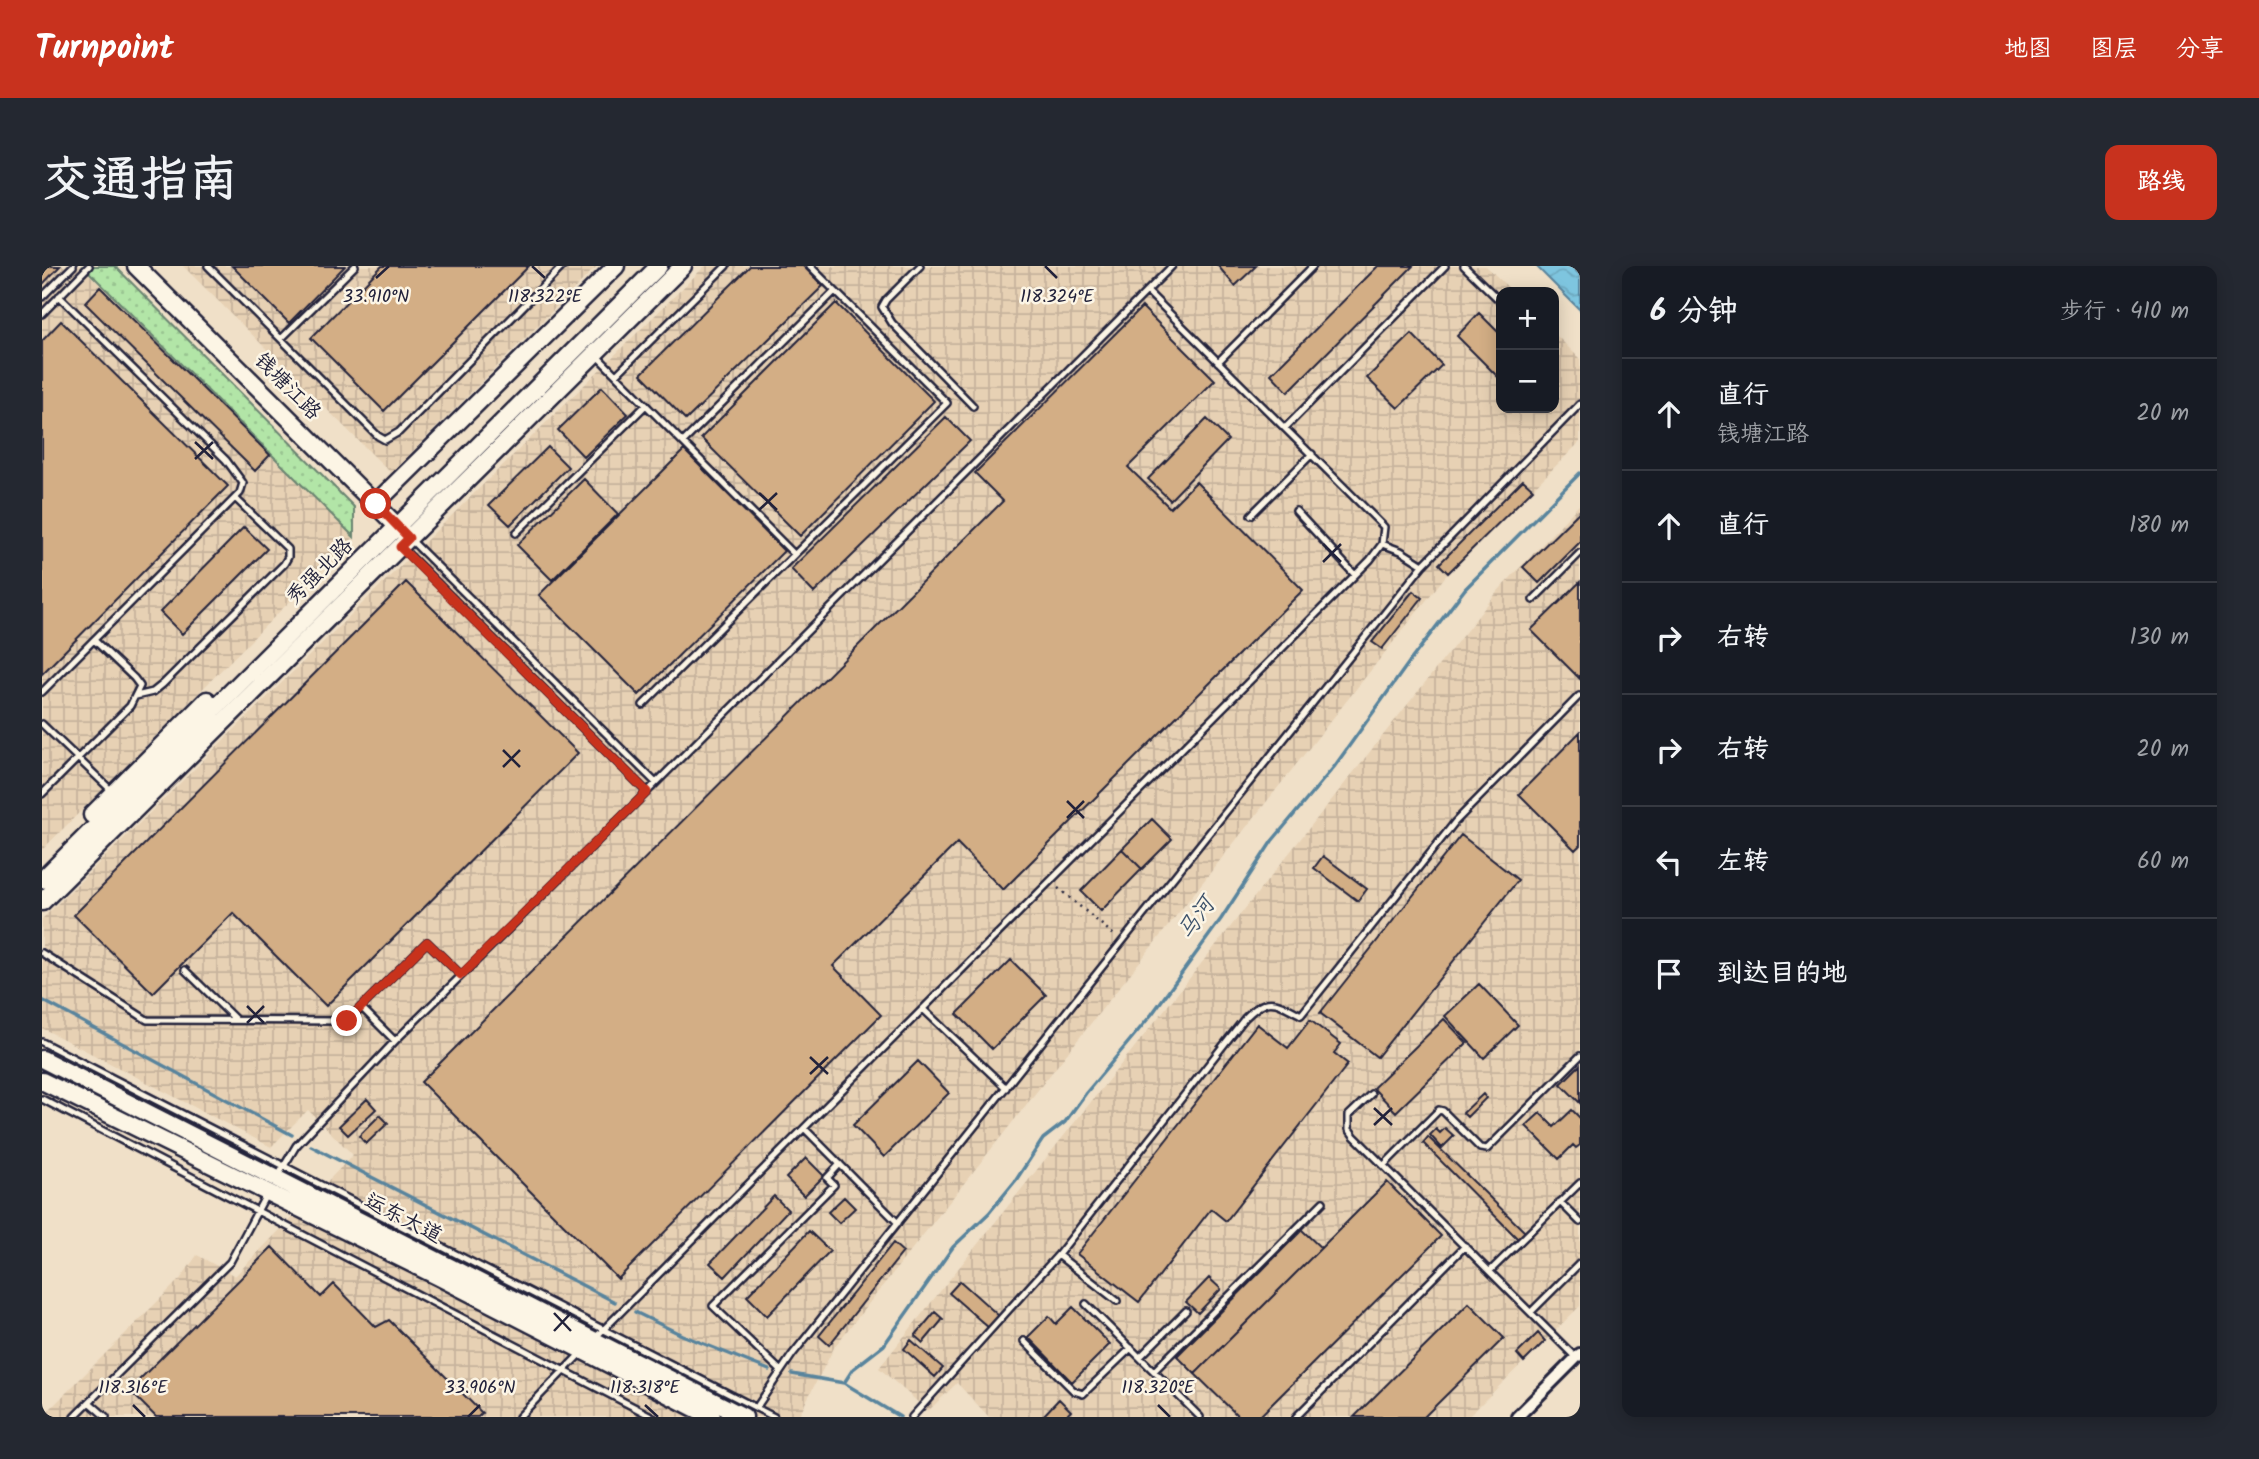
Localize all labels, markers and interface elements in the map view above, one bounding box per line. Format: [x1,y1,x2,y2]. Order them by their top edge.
text: Turnpoint [35,23,174,76]
text: 地图 [2004,30,2052,69]
text: 图层 [2090,30,2138,69]
text: 分享 [2176,30,2224,69]
text: 交通指南 [42,143,238,221]
button: 路线 [2105,145,2217,220]
text: 33.910°N [343,283,409,312]
text: 118.322°E [508,283,583,312]
text: 118.324°E [1020,283,1094,312]
map controls [1496,287,1559,413]
button: + [1496,287,1559,350]
text: 6 分钟 [1650,288,1738,336]
text: 步行 · 410 m [2060,294,2189,330]
street label: 钱塘江路 [246,346,328,428]
button: − [1496,350,1559,413]
text: 直行 [1717,375,1769,417]
icon: ahead [1650,395,1688,433]
text: 20 m [2137,396,2189,432]
text: 钱塘江路 [1717,417,1809,453]
route start [360,488,391,519]
text: 直行 [1717,505,1769,547]
icon: ahead [1650,507,1688,545]
text: 180 m [2129,508,2189,544]
street label: 秀强北路 [279,531,361,613]
text: 右转 [1717,617,1769,659]
icon: right [1650,619,1688,657]
text: 130 m [2130,620,2189,656]
text: 右转 [1717,729,1769,771]
icon: right [1650,731,1688,769]
text: 20 m [2137,732,2189,768]
text: 左转 [1717,841,1769,883]
icon: left [1650,843,1688,881]
text: 60 m [2137,844,2189,880]
water label: 马河 [1169,887,1227,948]
text: 到达目的地 [1717,953,1847,995]
icon: arrive [1650,955,1688,993]
route end [331,1005,362,1036]
street label: 运东大道 [358,1185,448,1253]
text: 118.316°E [99,1374,168,1403]
text: 33.906°N [445,1374,515,1403]
text: 118.318°E [610,1374,680,1403]
text: 118.320°E [1122,1374,1195,1403]

